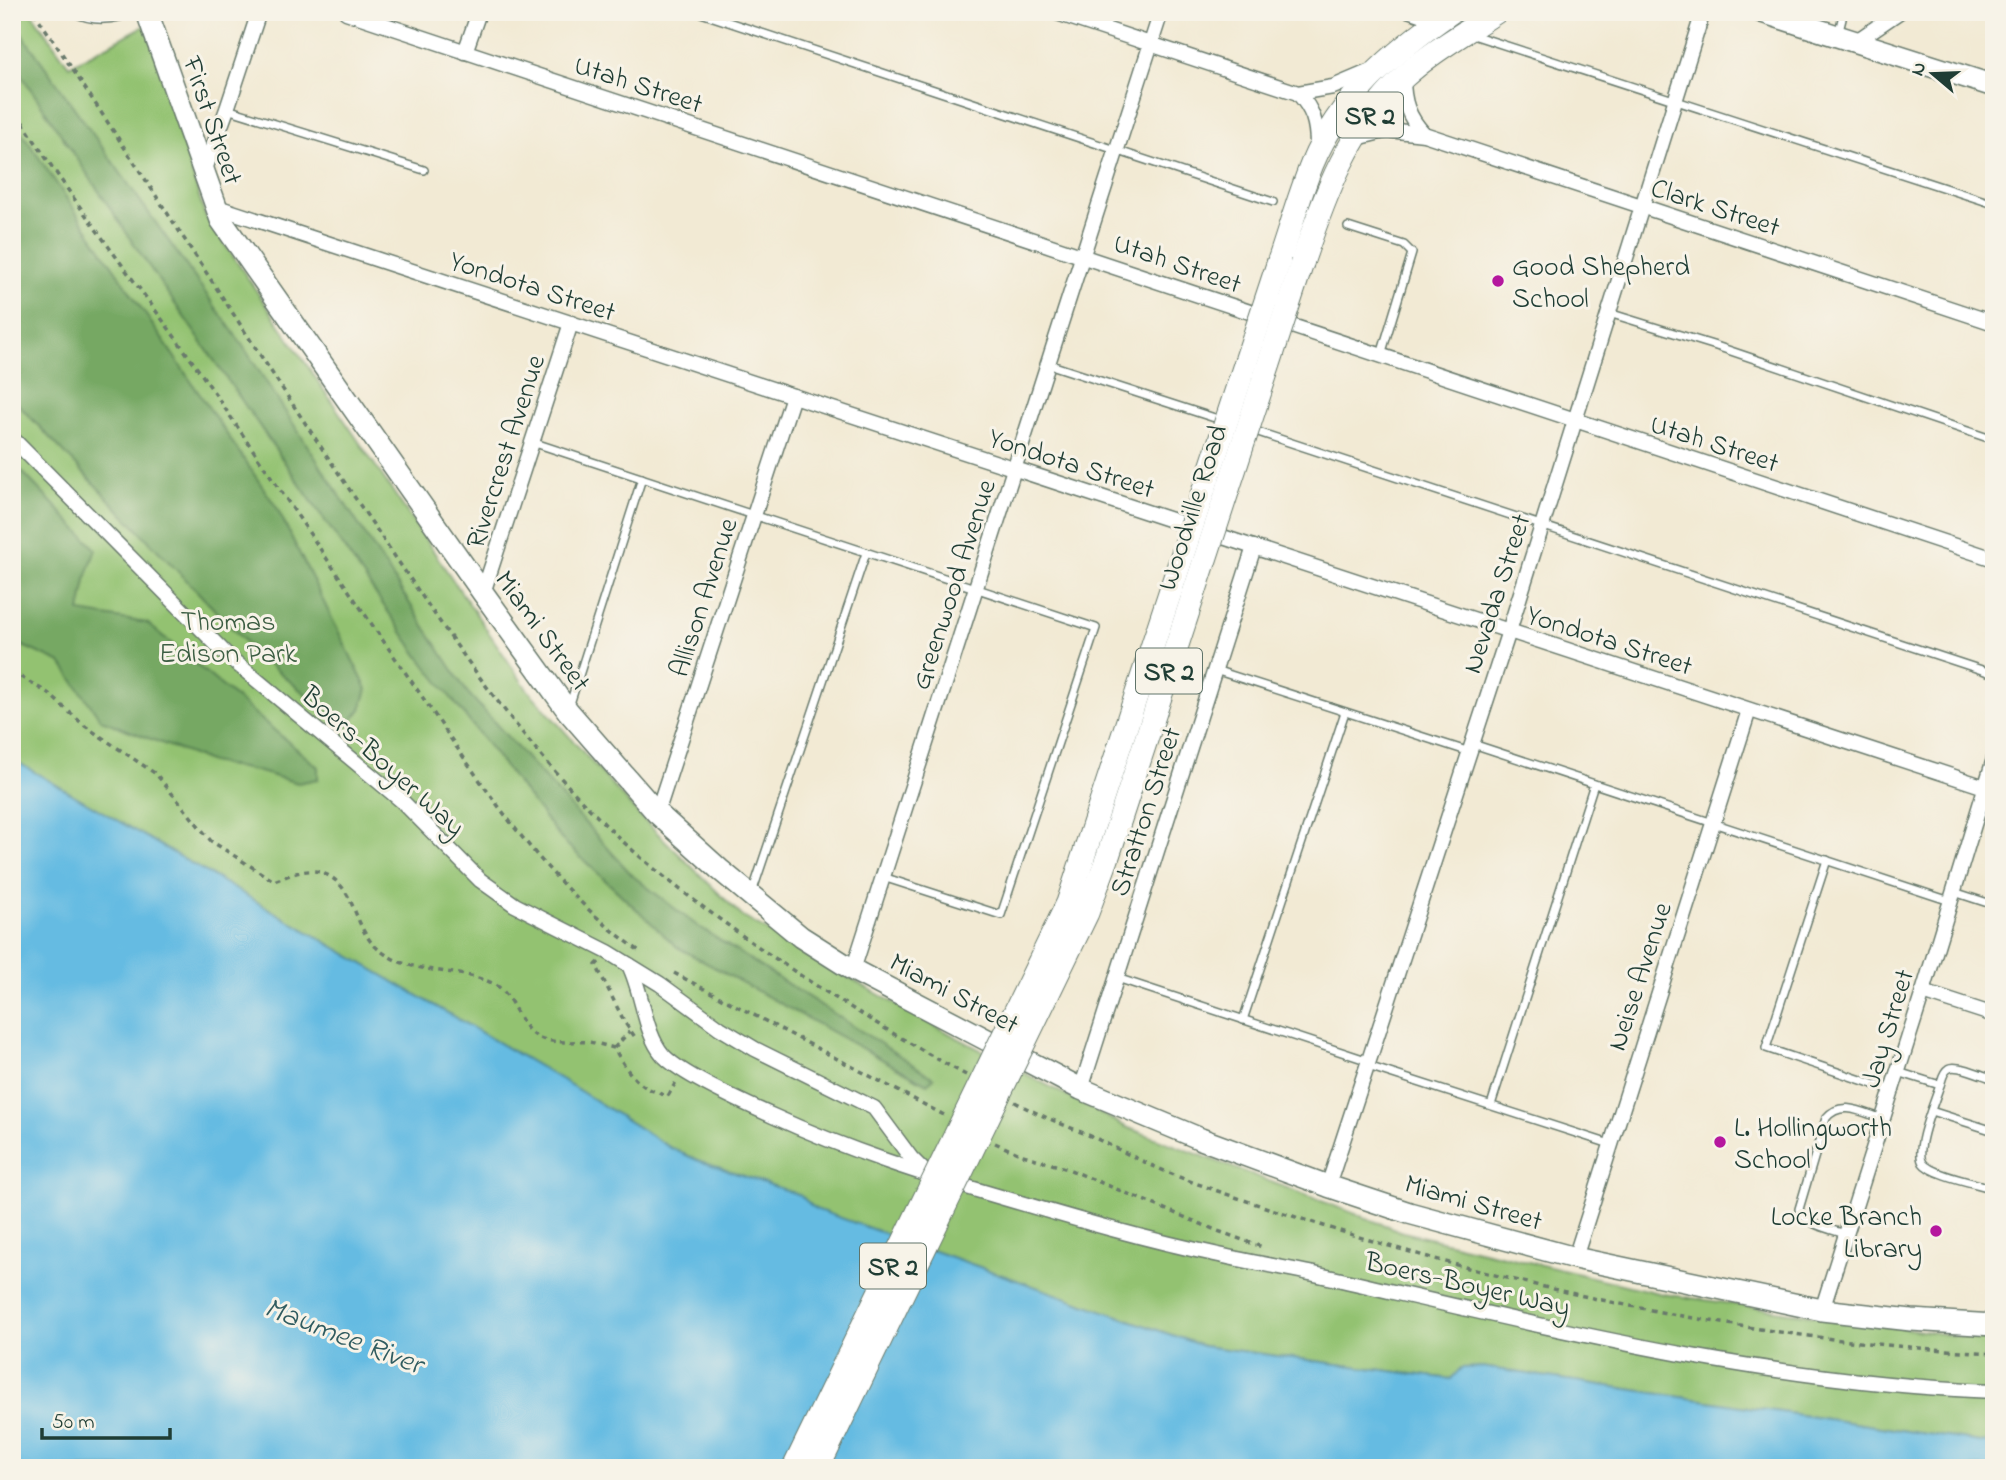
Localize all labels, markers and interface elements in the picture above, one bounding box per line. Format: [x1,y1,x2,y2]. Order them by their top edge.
north arrow [1898,38,1968,108]
street label: Utah Street [568,46,708,126]
street label: First Street [169,51,252,191]
text: N [1904,59,1934,80]
road number: SR 2 [1337,92,1403,138]
street label: Clark Street [1645,169,1785,249]
street label: Utah Street [1107,224,1246,306]
street label: Yondota Street [443,242,620,335]
place label: Good Shepherd School [1512,248,1690,321]
marker: Good Shepherd School [1490,273,1506,289]
street label: Rivercrest Avenue [457,350,558,554]
street label: Utah Street [1644,405,1784,485]
street label: Yondota Street [982,419,1159,512]
street label: Woodville Road [1148,420,1241,596]
street label: Greenwood Avenue [902,474,1009,695]
street label: Nevada Street [1453,509,1543,679]
street label: Allison Avenue [660,513,750,683]
street label: Miami Street [483,563,599,701]
street label: Yondota Street [1520,596,1697,689]
park label: Thomas Edison Park [159,603,298,676]
road number: SR 2 [1136,649,1202,694]
street label: Boers-Boyer Way [290,677,473,848]
street label: Stratton Street [1101,722,1194,902]
street label: Neise Avenue [1598,897,1685,1057]
street label: Miami Street [881,944,1025,1046]
street label: Jay Street [1852,965,1927,1093]
place label: L. Hollingworth School [1734,1109,1892,1182]
marker: L. Hollingworth School [1712,1134,1728,1150]
street label: Miami Street [1399,1165,1547,1244]
place label: Locke Branch Library [1771,1198,1922,1271]
marker: Locke Branch Library [1928,1223,1944,1239]
street label: Boers-Boyer Way [1360,1243,1574,1330]
road number: SR 2 [860,1244,926,1288]
water label: Maumee River [257,1287,432,1389]
scale bar [42,1396,170,1440]
text: 50 m [52,1408,95,1438]

